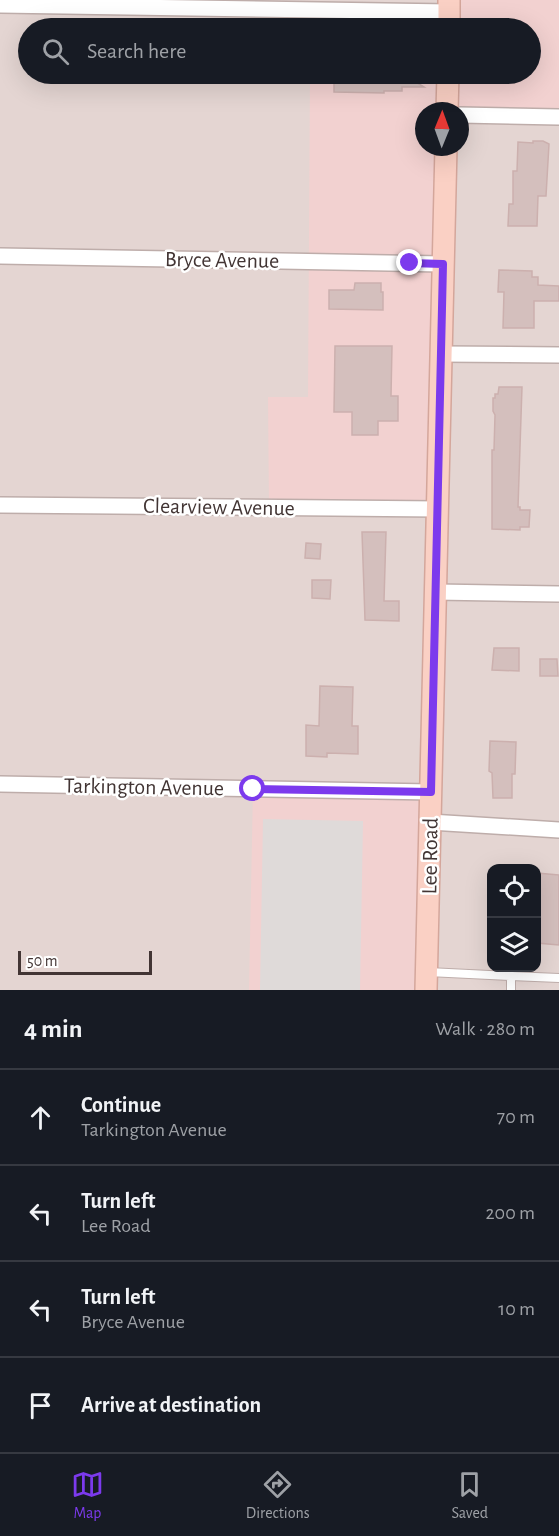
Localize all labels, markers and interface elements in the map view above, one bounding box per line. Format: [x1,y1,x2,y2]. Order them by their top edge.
search box [18,18,541,84]
icon: search [39,35,72,68]
text: Search here [87,40,186,62]
north arrow [415,102,469,156]
street label: Bryce Avenue [165,248,279,272]
route end [396,249,422,275]
street label: Clearview Avenue [143,495,295,519]
street label: Tarkington Avenue [64,775,224,799]
route start [239,775,265,801]
street label: Lee Road [418,818,442,894]
map controls [487,864,541,972]
button: locate [487,864,541,918]
button: layers [487,918,541,972]
scale bar [18,948,152,976]
text: 50 m [27,953,58,969]
text: 4 min [24,1016,83,1042]
text: Walk · 280 m [435,1019,535,1039]
text: Continue [81,1094,161,1116]
icon: ahead [24,1101,57,1134]
text: 70 m [497,1107,535,1127]
text: Tarkington Avenue [81,1120,227,1140]
text: Turn left [81,1190,155,1212]
icon: left [24,1197,57,1230]
text: 200 m [485,1203,535,1223]
text: Lee Road [81,1216,151,1236]
text: Turn left [81,1286,155,1308]
icon: left [24,1293,57,1326]
text: 10 m [498,1299,535,1319]
text: Bryce Avenue [81,1312,185,1332]
icon: arrive [24,1389,57,1422]
text: Arrive at destination [81,1394,261,1416]
tab: Map [71,1468,104,1523]
tab: Directions [246,1468,310,1523]
tab: Saved [451,1468,488,1523]

